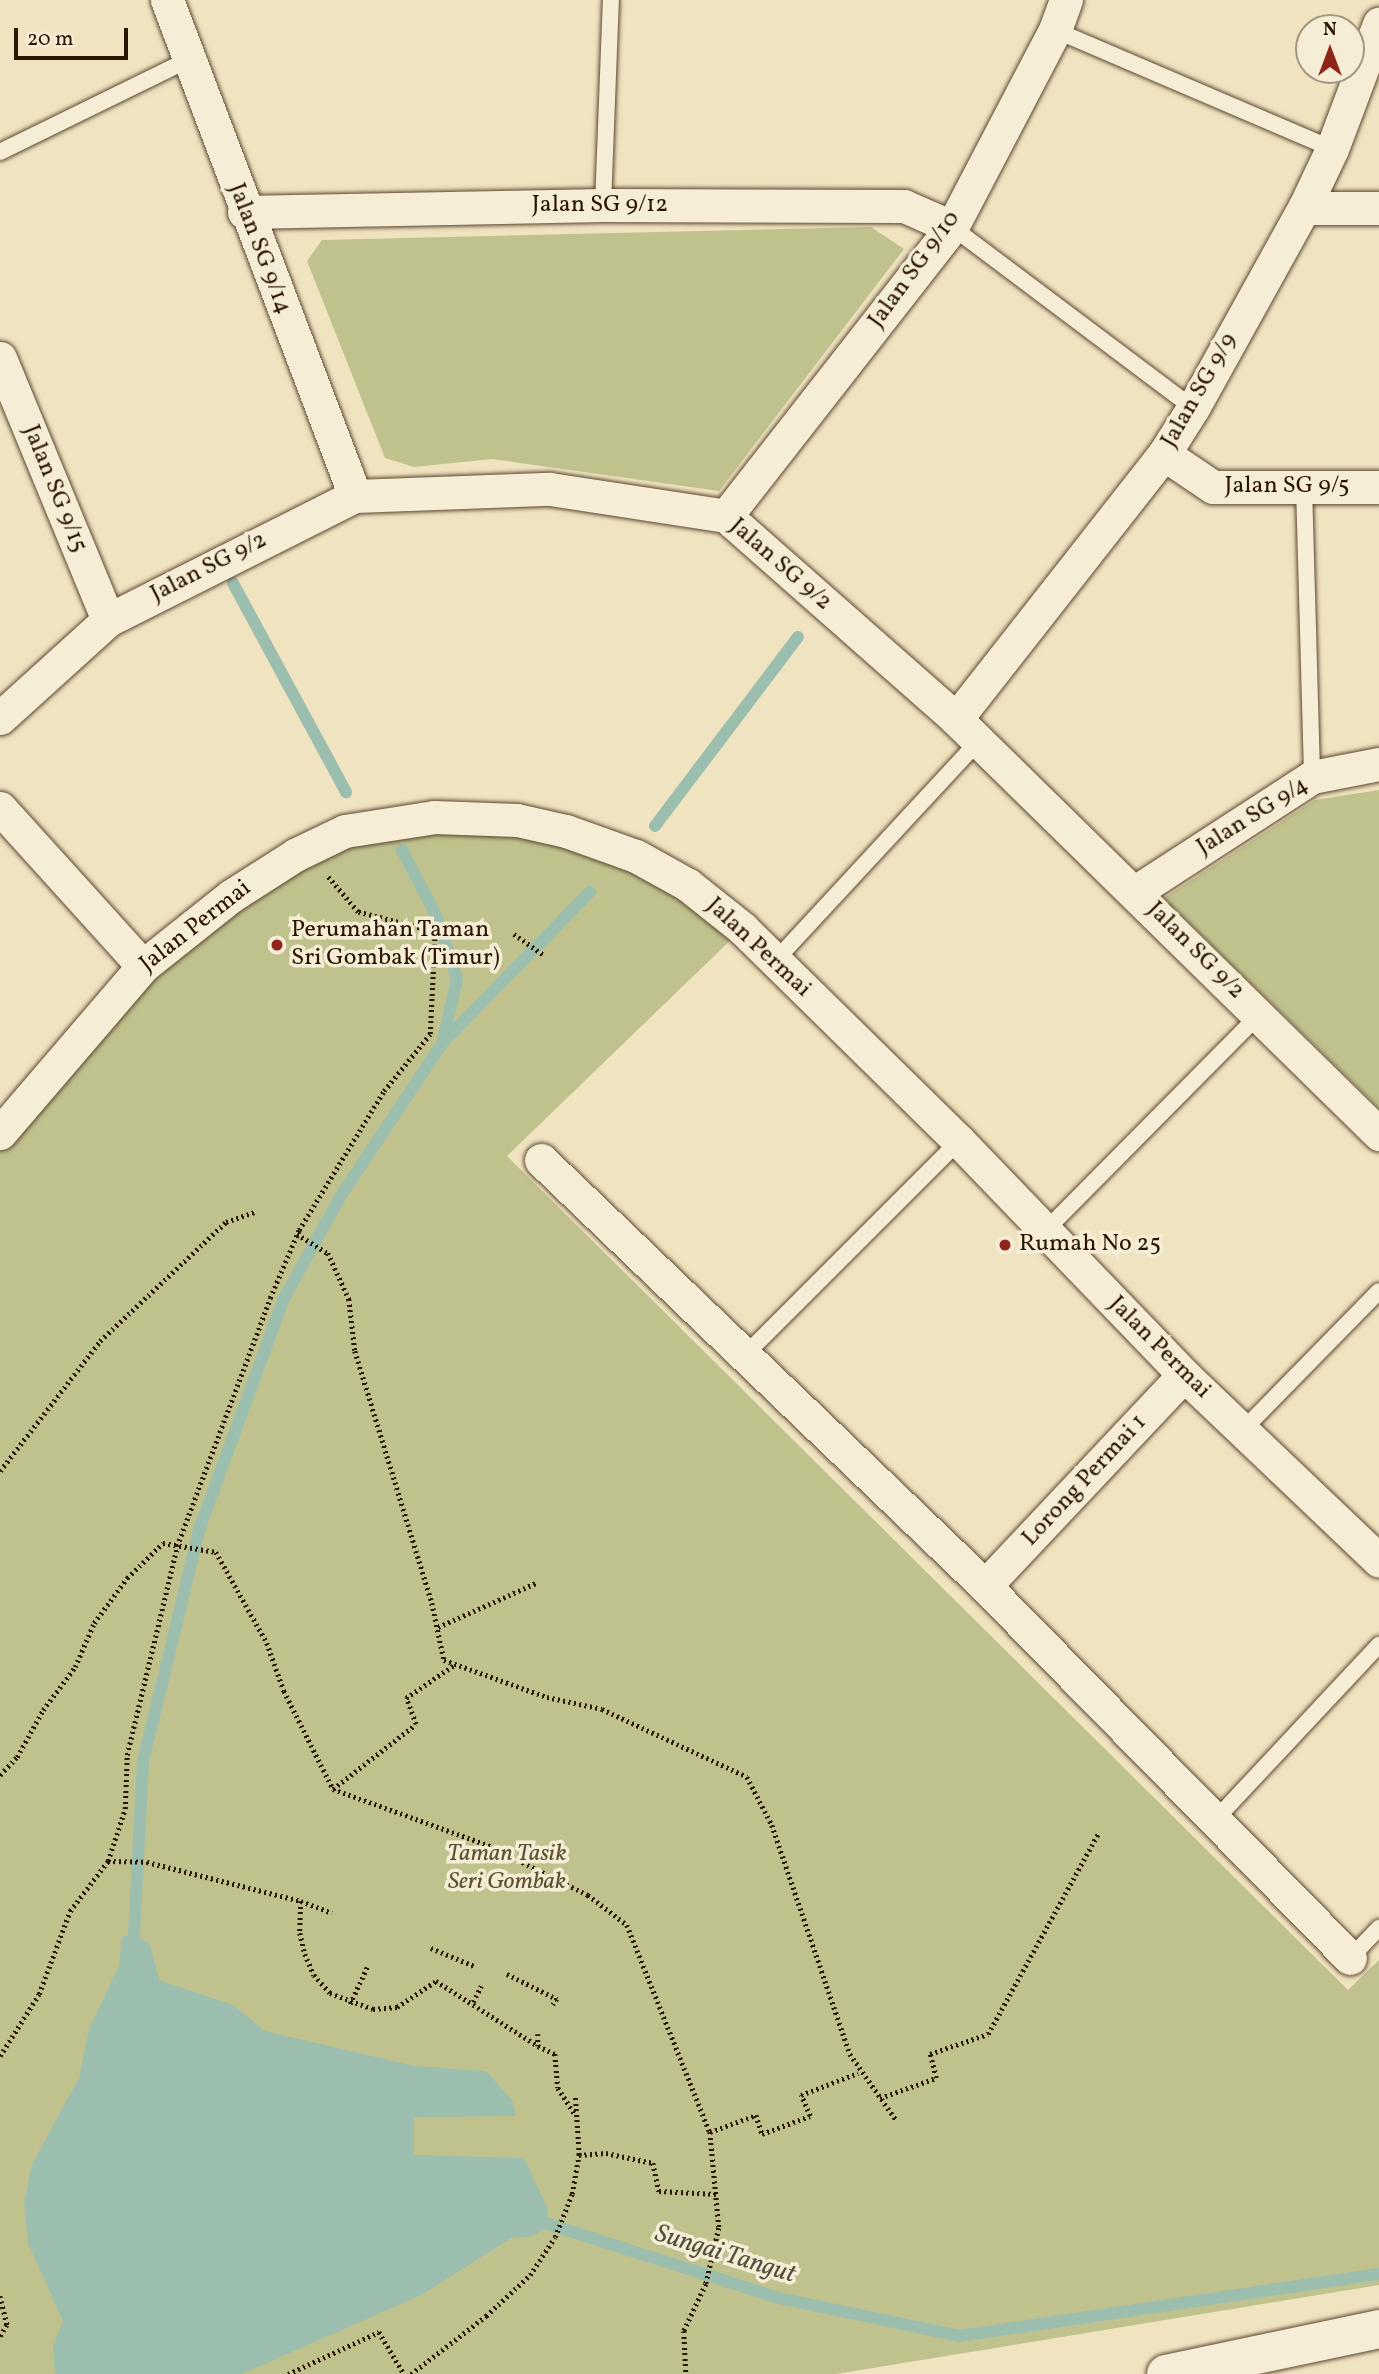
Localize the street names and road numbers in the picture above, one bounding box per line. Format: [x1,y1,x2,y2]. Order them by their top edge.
street label: Jalan SG 9/14 [221,180,297,318]
street label: Jalan SG 9/12 [532,192,668,220]
street label: Jalan SG 9/10 [863,206,967,334]
street label: Jalan SG 9/9 [1156,329,1244,453]
street label: Jalan SG 9/15 [15,421,93,557]
street label: Jalan SG 9/5 [1224,473,1350,501]
street label: Jalan SG 9/2 [723,513,837,617]
street label: Jalan SG 9/2 [146,526,272,610]
street label: Jalan SG 9/4 [1192,771,1314,863]
street label: Jalan Permai [135,875,257,979]
street label: Jalan Permai [699,892,817,1004]
street label: Jalan SG 9/2 [1140,896,1250,1006]
street label: Jalan Permai [1102,1291,1216,1405]
street label: Lorong Permai 1 [1017,1409,1153,1553]

